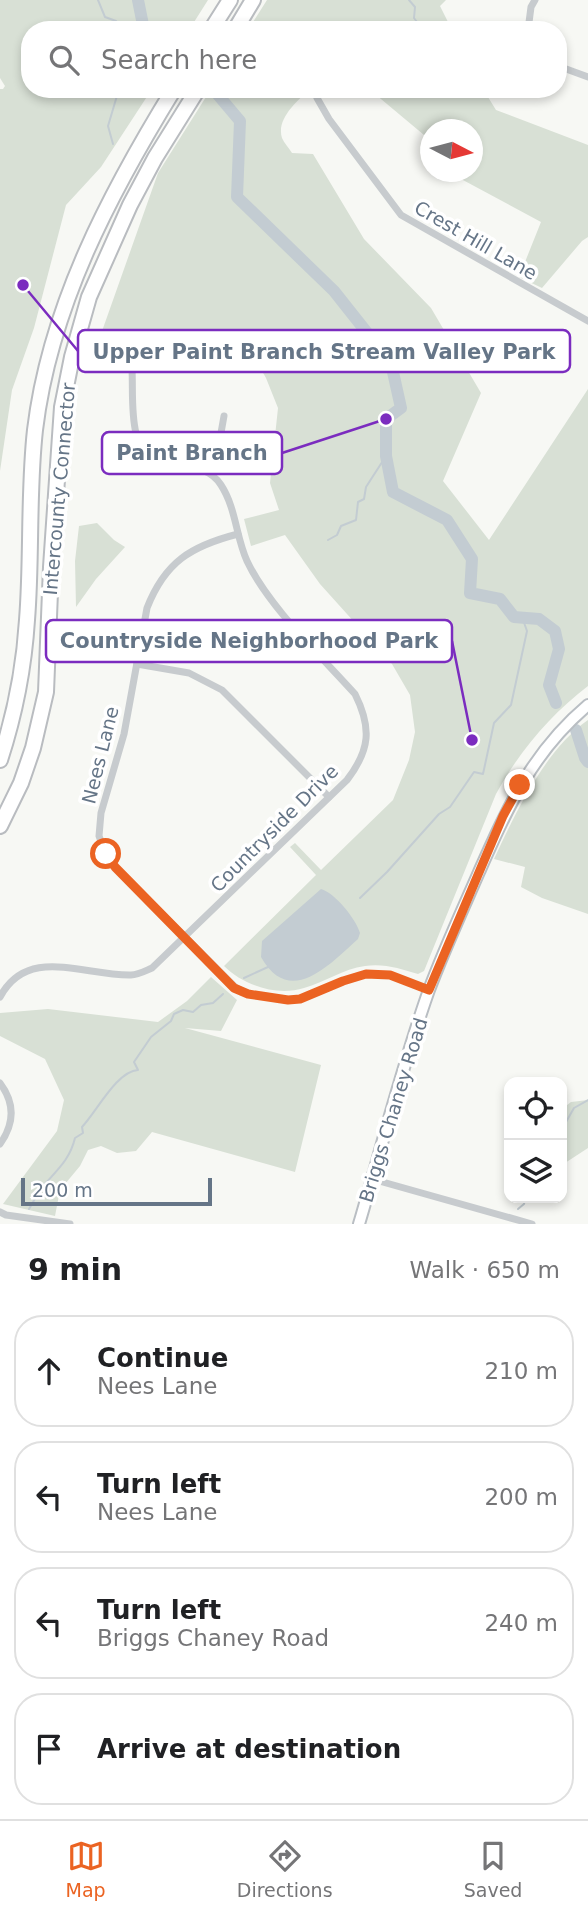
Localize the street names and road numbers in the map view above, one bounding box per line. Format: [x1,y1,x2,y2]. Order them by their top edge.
street label: Crest Hill Lane [411,196,541,284]
street label: Intercounty Connector [39,382,79,596]
street label: Nees Lane [77,704,123,806]
street label: Countryside Drive [206,760,342,896]
street label: Briggs Chaney Road [354,1015,432,1205]

